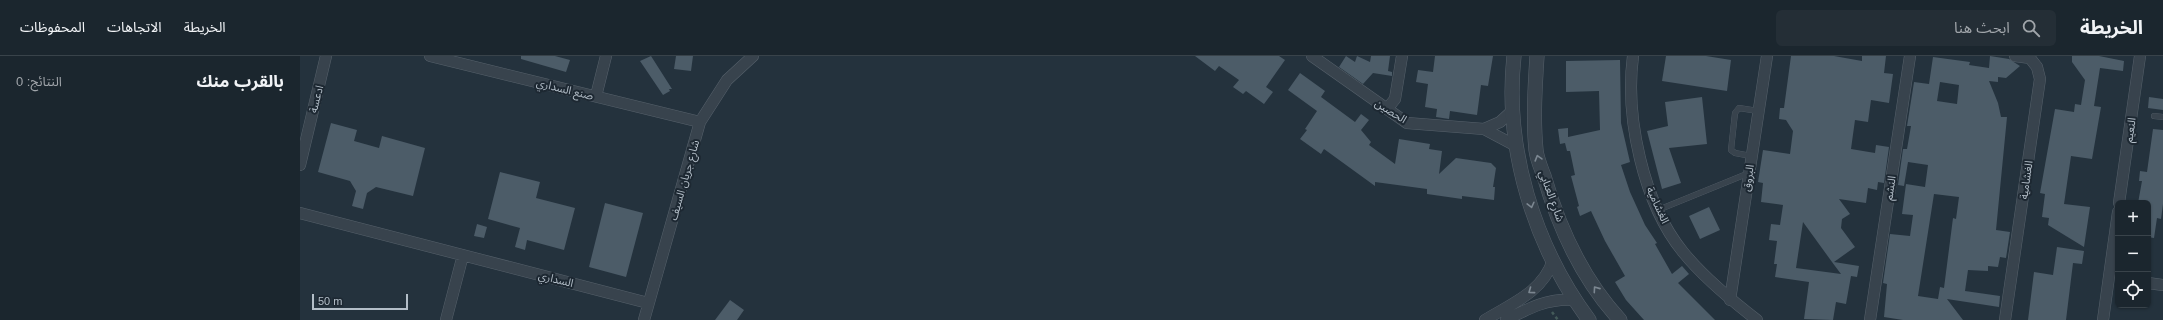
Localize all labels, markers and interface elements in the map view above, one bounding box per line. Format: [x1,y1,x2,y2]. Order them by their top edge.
search box [1776,10,2056,46]
icon: search [2020,17,2042,39]
text: الخريطة [2080,17,2143,38]
text: المحفوظات [20,19,85,35]
text: الاتجاهات [107,19,162,35]
text: الخريطة [184,19,226,35]
text: ابحث هنا [1954,19,2010,36]
text: بالقرب منك [196,72,284,91]
text: النتائج: 0 [16,74,62,89]
street label: صنع السداري [534,76,595,105]
street label: ادعسة [307,84,325,114]
street label: الحصين [1372,97,1409,126]
street label: النعيم [2122,117,2141,144]
street label: شارع جريان السيف [667,138,703,222]
one-way arrow [1535,155,1543,161]
street label: الغشامية [2017,160,2036,200]
street label: البروق [1740,164,1757,192]
street label: شارع العنابي [1534,169,1567,225]
street label: النشم [1882,175,1901,202]
street label: الغشامية [1643,185,1672,226]
map controls [2115,200,2151,308]
button: + [2115,200,2151,236]
one-way arrow [1526,202,1534,208]
button: − [2115,236,2151,272]
street label: السداري [536,269,575,293]
button: locate [2115,272,2151,308]
one-way arrow [1529,286,1536,293]
one-way arrow [1593,286,1601,293]
scale bar [312,292,408,311]
text: 50 m [318,295,342,307]

